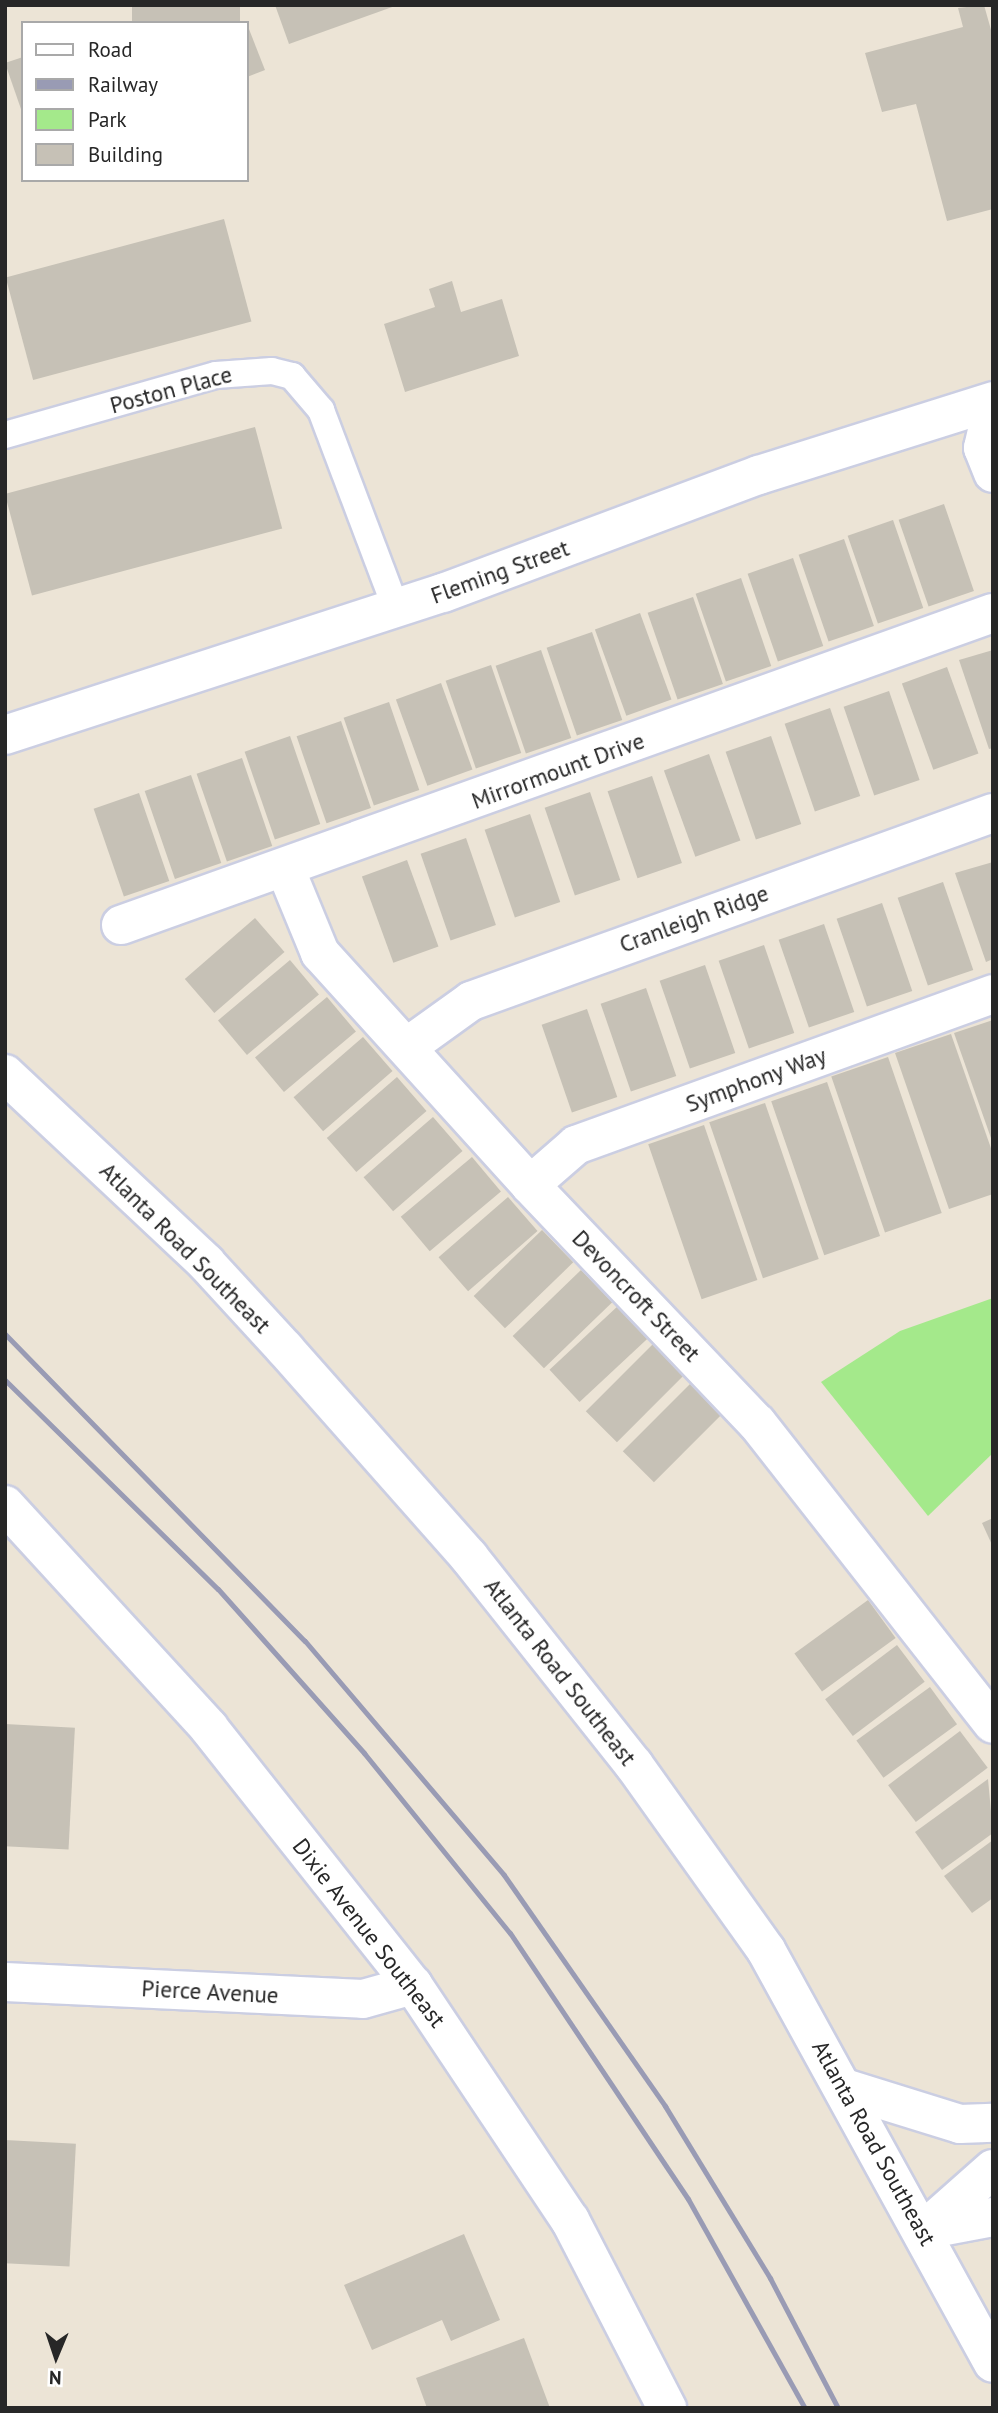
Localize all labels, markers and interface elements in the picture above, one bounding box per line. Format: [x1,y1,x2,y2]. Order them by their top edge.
legend [21,21,248,182]
text: Road [88,36,132,63]
text: Railway [88,71,158,98]
text: Park [88,106,127,133]
text: Building [88,141,163,168]
street label: Poston Place [107,360,235,420]
street label: Fleming Street [427,534,573,610]
street label: Mirrormount Drive [468,727,648,815]
street label: Cranleigh Ridge [616,879,772,959]
street label: Symphony Way [681,1042,831,1118]
street label: Atlanta Road Southeast [94,1157,276,1339]
street label: Devoncroft Street [566,1225,706,1367]
street label: Atlanta Road Southeast [478,1573,642,1771]
street label: Dixie Avenue Southeast [286,1833,452,2033]
street label: Pierce Avenue [140,1975,280,2009]
street label: Atlanta Road Southeast [806,2036,942,2250]
north arrow [21,2322,91,2392]
text: N [49,2366,62,2390]

